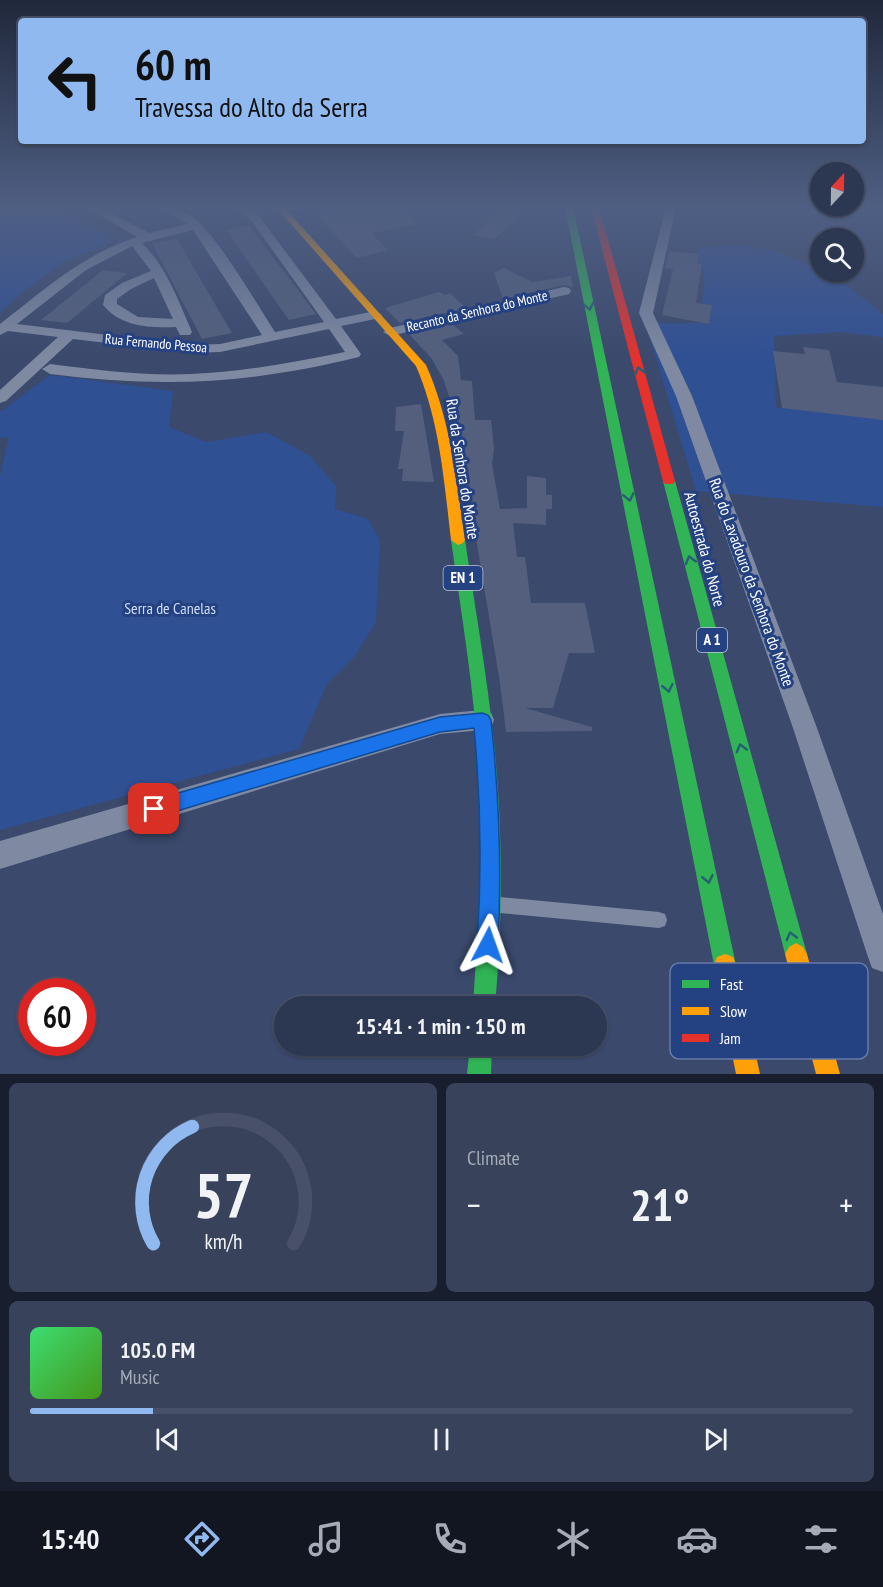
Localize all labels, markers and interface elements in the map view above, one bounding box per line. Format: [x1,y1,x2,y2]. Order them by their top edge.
text: 60 m [135,37,212,92]
icon: left [36,42,114,120]
text: Travessa do Alto da Serra [135,90,368,124]
north arrow [810,162,864,216]
map controls [810,162,864,282]
button: search [810,228,864,282]
street label: Recanto da Senhora do Monte [405,286,549,336]
one-way arrow [582,300,595,310]
street label: Rua Fernando Pessoa [104,330,208,356]
one-way arrow [634,366,647,376]
street label: Rua da Senhora do Monte [442,397,484,541]
street label: Rua do Lavadouro da Senhora do Monte [705,475,799,689]
street label: Autoestrada do Norte [680,489,730,609]
one-way arrow [622,491,635,501]
one-way arrow [685,555,698,565]
road number: EN 1 [444,566,482,590]
park label: Serra de Canelas [124,598,216,618]
road number: A 1 [697,628,727,652]
one-way arrow [661,682,674,692]
one-way arrow [736,743,748,754]
pin [128,783,179,834]
icon: arrive [137,792,170,825]
one-way arrow [701,873,714,883]
position arrow [456,913,520,977]
one-way arrow [786,931,799,941]
legend [670,963,868,1059]
text: Fast [720,974,743,994]
speed limit sign: 60 [18,978,96,1056]
text: Slow [720,1001,747,1021]
text: 15:41 · 1 min · 150 m [355,1012,526,1040]
text: Jam [719,1028,741,1048]
text: Climate [467,1145,520,1171]
text: 57 [193,1154,253,1235]
text: 21° [630,1175,690,1233]
text: − [467,1183,481,1226]
text: + [839,1183,853,1226]
text: km/h [204,1228,242,1256]
text: 105.0 FM [120,1336,195,1364]
text: Music [120,1364,160,1390]
icon: previous [151,1423,184,1456]
icon: pause [425,1423,458,1456]
icon: next [699,1423,732,1456]
icon: directions [181,1518,223,1560]
icon: music [305,1518,347,1560]
icon: phone [429,1518,471,1560]
icon: climate [552,1518,594,1560]
icon: car [676,1518,718,1560]
icon: filters [800,1518,842,1560]
text: 15:40 [41,1522,99,1556]

